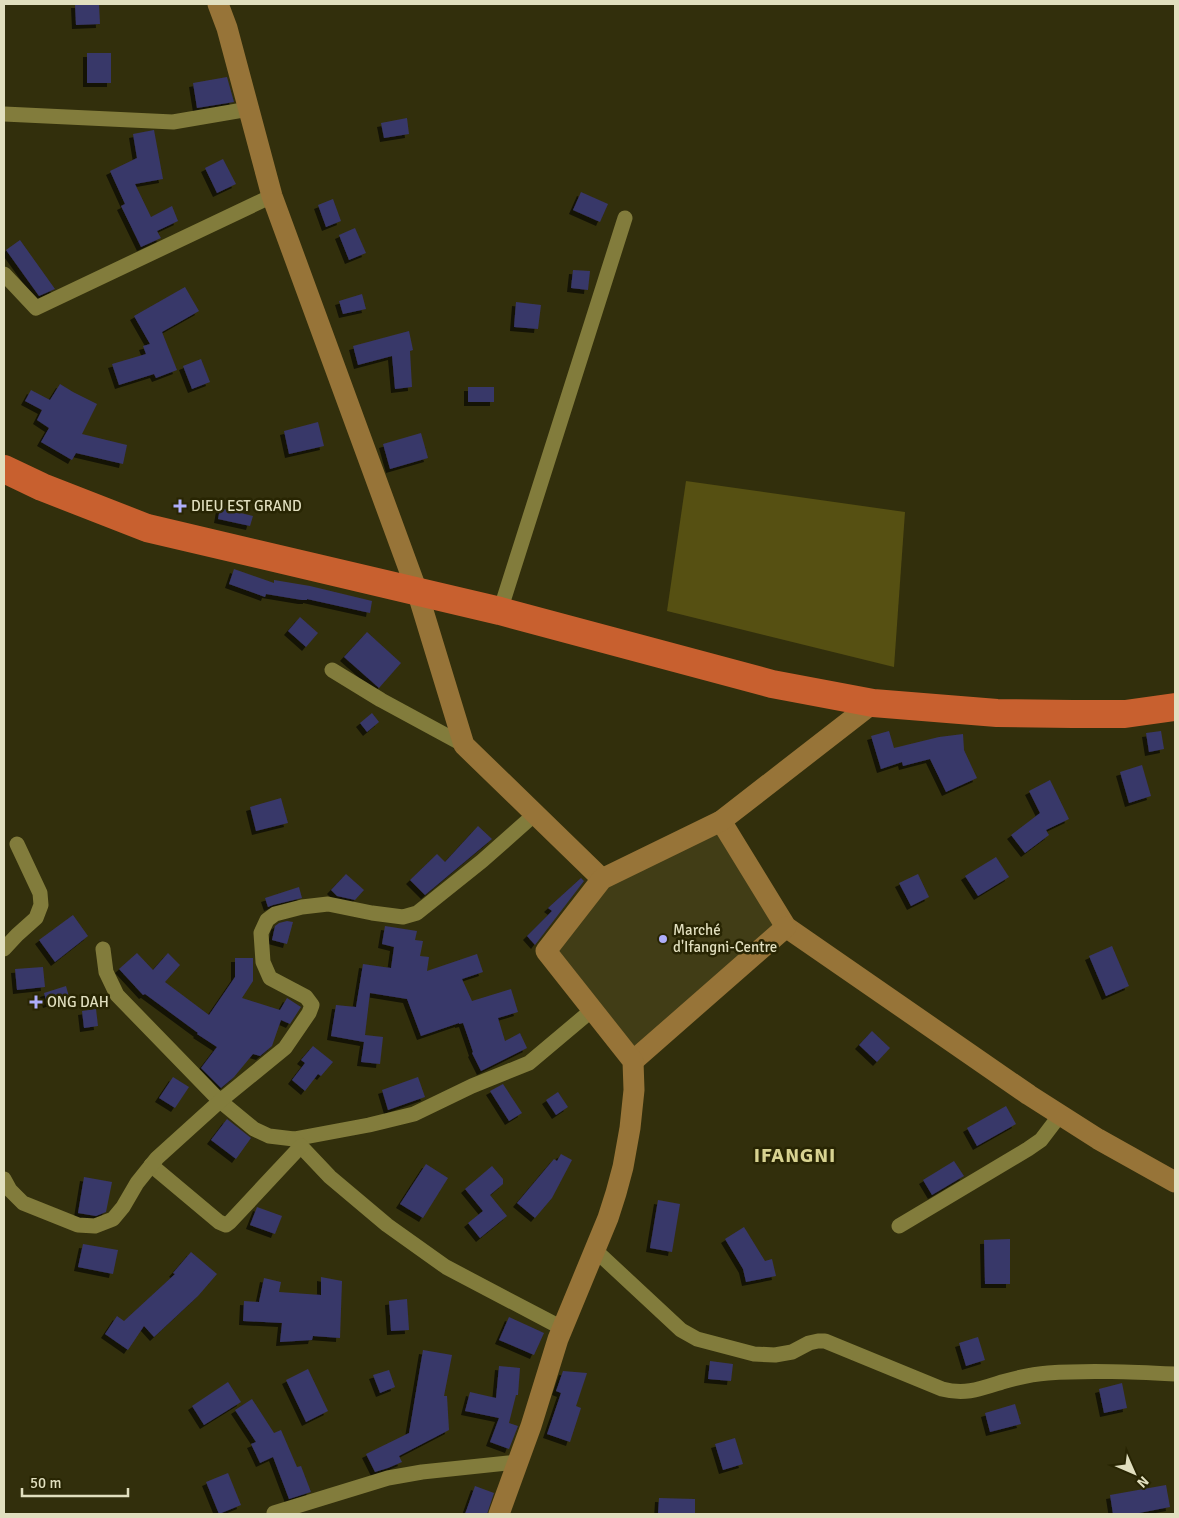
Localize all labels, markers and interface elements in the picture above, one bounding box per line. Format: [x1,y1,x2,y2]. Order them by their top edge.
place label: DIEU EST GRAND [191,497,302,515]
marker: DIEU EST GRAND [173,499,187,513]
place label: Marché d'Ifangni-Centre [673,921,777,956]
marker: Marché d'Ifangni-Centre [657,933,669,945]
place label: ONG DAH [47,993,109,1011]
marker: ONG DAH [29,995,43,1009]
district label: IFANGNI [754,1143,836,1168]
north arrow [1109,1448,1159,1498]
scale bar [22,1466,129,1498]
text: N [1133,1472,1152,1491]
text: 50 m [30,1474,61,1492]

